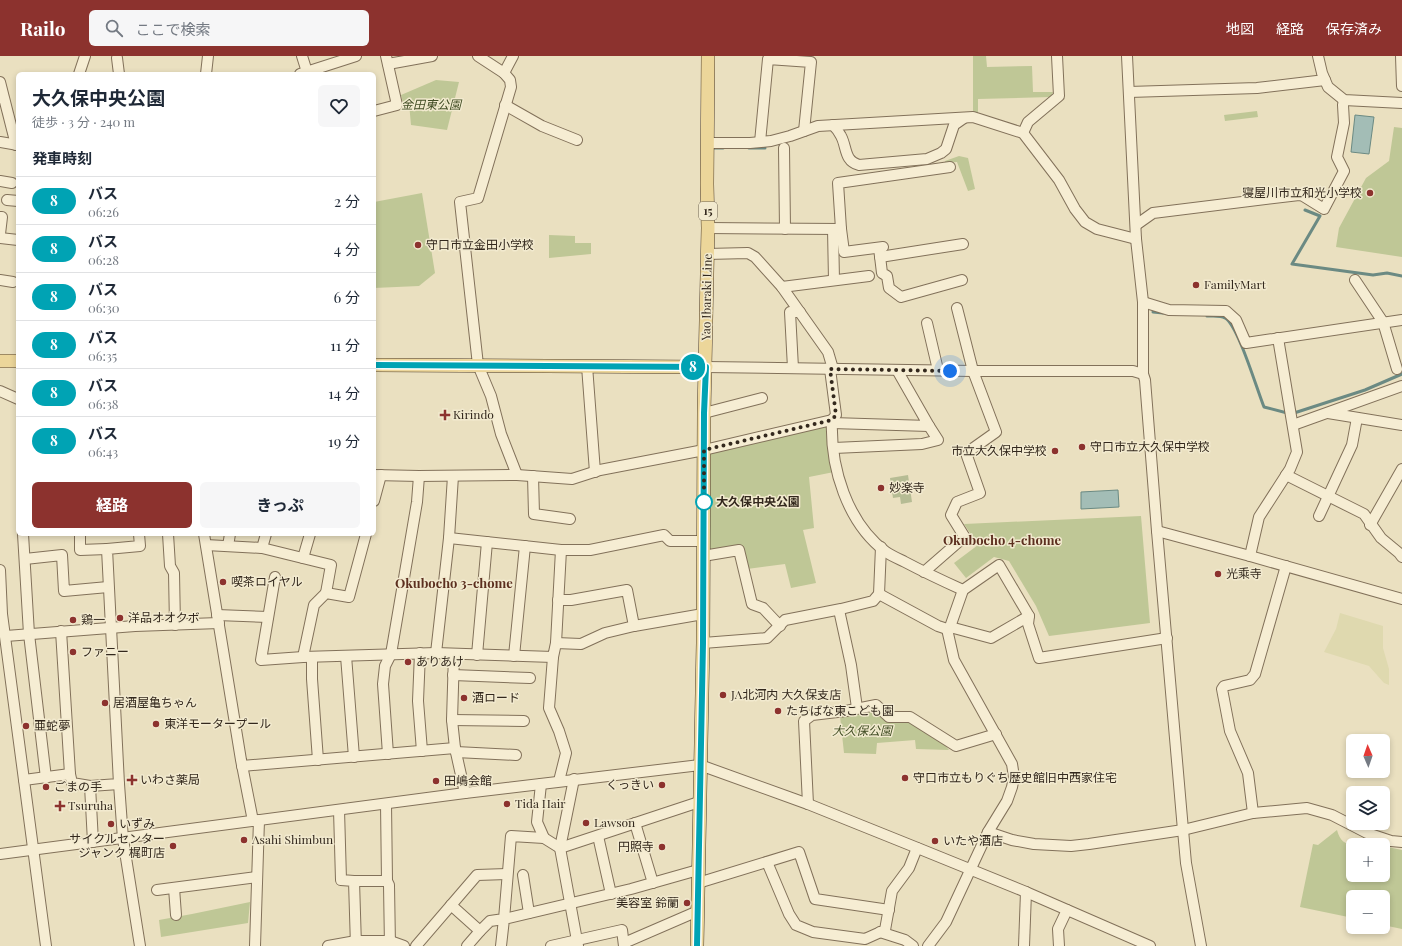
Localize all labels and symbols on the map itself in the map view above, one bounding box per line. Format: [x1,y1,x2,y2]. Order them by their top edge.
park label: 金田東公園 [401,96,463,112]
place label: 寝屋川市立和光小学校 [1242,184,1362,200]
marker: 寝屋川市立和光小学校 [1365,188,1375,198]
road number: 15 [699,202,717,220]
place label: 守口市立金田小学校 [426,236,534,252]
marker: 守口市立金田小学校 [413,240,423,250]
street label: Yao Ibaraki Line [697,253,715,342]
place label: FamilyMart [1204,276,1267,292]
marker: FamilyMart [1191,280,1201,290]
line badge: 8 [680,354,706,380]
your location [940,361,960,381]
place label: Kirindo [453,406,494,422]
marker: Kirindo [440,410,450,420]
place label: 守口市立大久保中学校 [1090,438,1210,454]
place label: 市立大久保中学校 [951,442,1047,458]
marker: 守口市立大久保中学校 [1077,442,1087,452]
marker: 市立大久保中学校 [1050,446,1060,456]
place label: 妙楽寺 [889,479,925,495]
marker: 妙楽寺 [876,483,886,493]
marker: 大久保中央公園 [695,493,713,511]
place label: 大久保中央公園 [716,493,800,509]
district label: Okubocho 4-chome [943,531,1062,548]
place label: 光乘寺 [1226,565,1262,581]
marker: 光乘寺 [1213,569,1223,579]
place label: 喫茶ロイヤル [231,573,303,589]
district label: Okubocho 3-chome [395,574,513,591]
marker: 喫茶ロイヤル [218,577,228,587]
place label: 洋品オオクボ [128,609,200,625]
place label: 鶏一 [81,611,105,627]
marker: 洋品オオクボ [115,613,125,623]
marker: 鶏一 [68,615,78,625]
place label: ファニー [81,643,129,659]
marker: ファニー [68,647,78,657]
place label: ありあけ [416,653,464,669]
marker: ありあけ [403,657,413,667]
place label: JA北河内 大久保支店 [730,686,841,702]
place label: 酒ロード [472,689,520,705]
marker: JA北河内 大久保支店 [718,690,728,700]
marker: 酒ロード [459,693,469,703]
place label: 居酒屋亀ちゃん [113,694,197,710]
marker: 居酒屋亀ちゃん [100,698,110,708]
place label: たちばな東こども園 [786,702,894,718]
marker: たちばな東こども園 [773,706,783,716]
place label: 東洋モータープール [164,715,271,731]
place label: 亜蛇夢 [34,717,70,733]
marker: 東洋モータープール [151,719,161,729]
marker: 亜蛇夢 [21,721,31,731]
park label: 大久保公園 [832,722,894,738]
north arrow [1346,734,1390,778]
place label: 守口市立もりぐち歴史館旧中西家住宅 [913,769,1117,785]
place label: いわさ薬局 [140,771,200,787]
place label: 田嶋会館 [444,772,492,788]
marker: 守口市立もりぐち歴史館旧中西家住宅 [900,773,910,783]
marker: いわさ薬局 [127,775,137,785]
marker: 田嶋会館 [431,776,441,786]
place label: くっきい [606,776,654,792]
place label: ごまの手 [54,778,102,794]
marker: くっきい [657,780,667,790]
marker: ごまの手 [41,782,51,792]
place label: Tida Hair [515,795,566,811]
place label: Tsuruha [68,797,113,813]
marker: Tida Hair [502,799,512,809]
marker: Tsuruha [55,801,65,811]
place label: Lawson [594,814,635,830]
place label: いずみ [119,815,155,831]
marker: Lawson [581,818,591,828]
marker: いずみ [106,819,116,829]
place label: サイクルセンター ジャンク 梶町店 [70,830,165,860]
place label: Asahi Shimbun [251,831,333,847]
place label: いたや酒店 [943,832,1003,848]
marker: Asahi Shimbun [239,835,249,845]
marker: いたや酒店 [930,836,940,846]
place label: 円照寺 [618,838,654,854]
marker: サイクルセンター ジャンク 梶町店 [168,841,178,851]
marker: 円照寺 [657,842,667,852]
place label: 美容室 鈴蘭 [616,894,679,910]
marker: 美容室 鈴蘭 [682,898,692,908]

